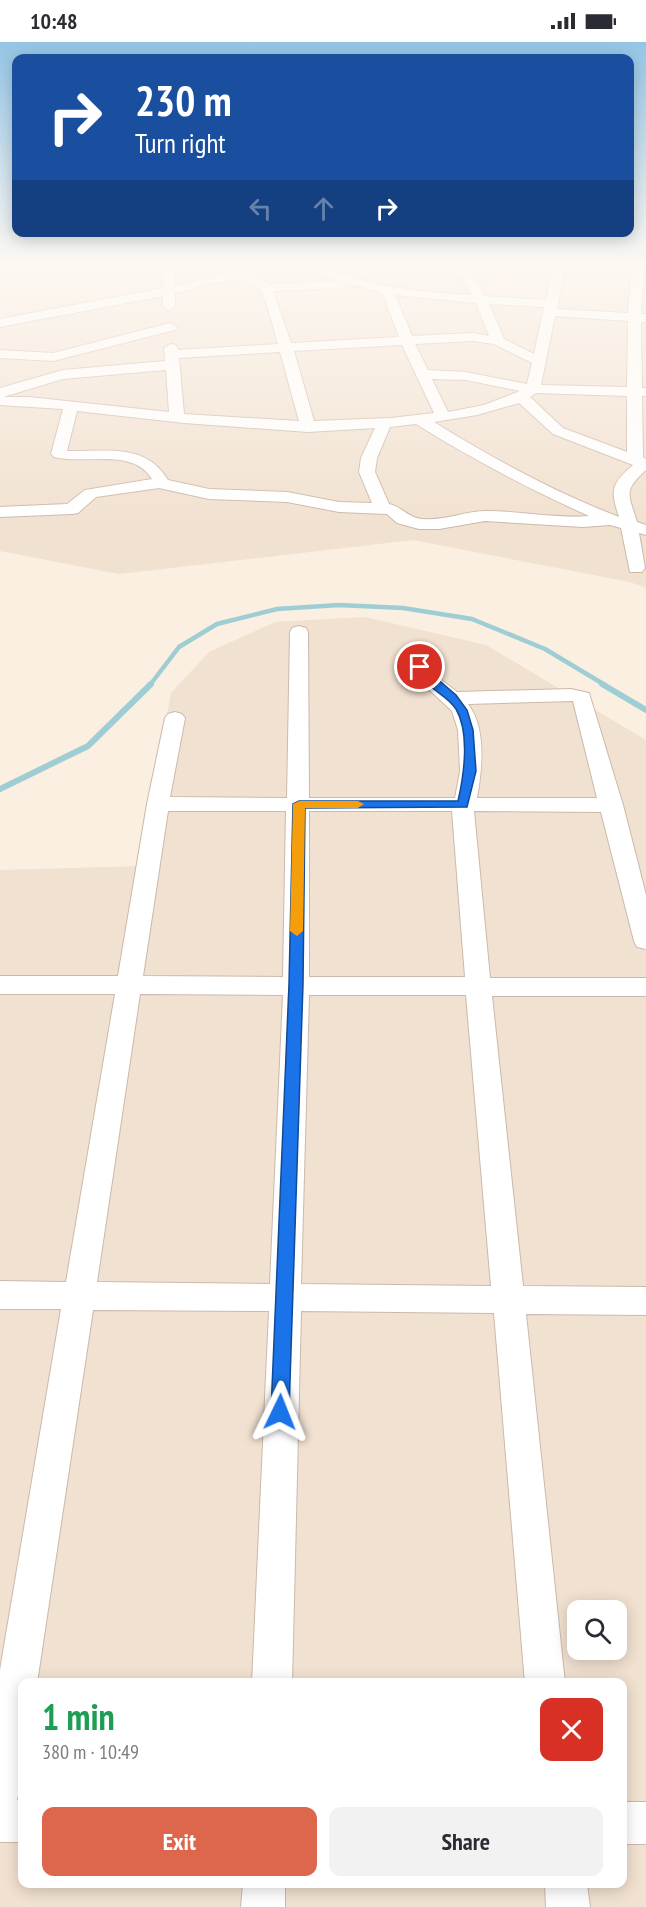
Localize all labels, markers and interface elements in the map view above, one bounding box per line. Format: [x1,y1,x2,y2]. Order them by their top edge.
text: 10:48 [30,7,78,35]
text: 230 m [135,73,232,128]
icon: right [36,78,114,156]
text: Turn right [135,126,226,160]
icon: left [244,192,277,225]
icon: ahead [307,192,340,225]
icon: right [370,192,403,225]
pin [394,641,445,692]
icon: arrive [403,650,436,683]
position arrow [248,1380,312,1444]
map controls [567,1600,627,1660]
button: search [567,1600,627,1660]
text: 1 min [42,1693,115,1740]
button: close [540,1698,603,1761]
text: 380 m · 10:49 [42,1739,139,1765]
button: Exit [42,1807,317,1876]
button: Share [329,1807,603,1876]

